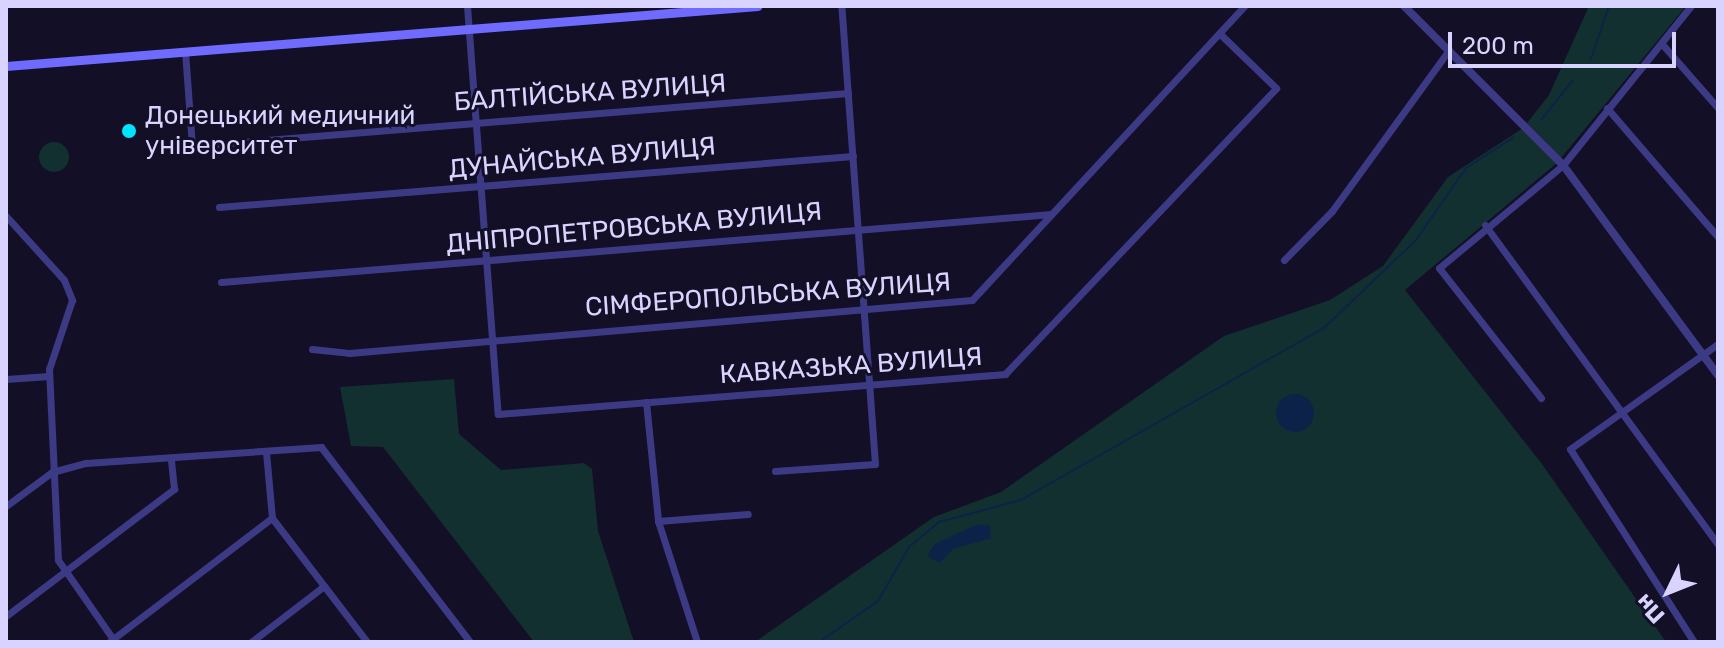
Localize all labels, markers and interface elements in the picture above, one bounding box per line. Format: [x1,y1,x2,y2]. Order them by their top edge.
scale bar [1452,16,1680,66]
text: 200 m [1462,32,1534,60]
street label: БАЛТІЙСЬКА ВУЛИЦЯ [453,68,727,118]
place label: Донецький медичний університет [145,100,415,162]
marker: Донецький медичний університет [120,122,138,140]
street label: ДУНАЙСЬКА ВУЛИЦЯ [447,131,717,185]
street label: ДНІПРОПЕТРОВСЬКА ВУЛИЦЯ [445,196,823,260]
street label: СІМФЕРОПОЛЬСЬКА ВУЛИЦЯ [584,267,952,323]
street label: КАВКАЗЬКА ВУЛИЦЯ [718,341,984,391]
north arrow [1628,552,1708,632]
text: Пн [1630,588,1670,629]

